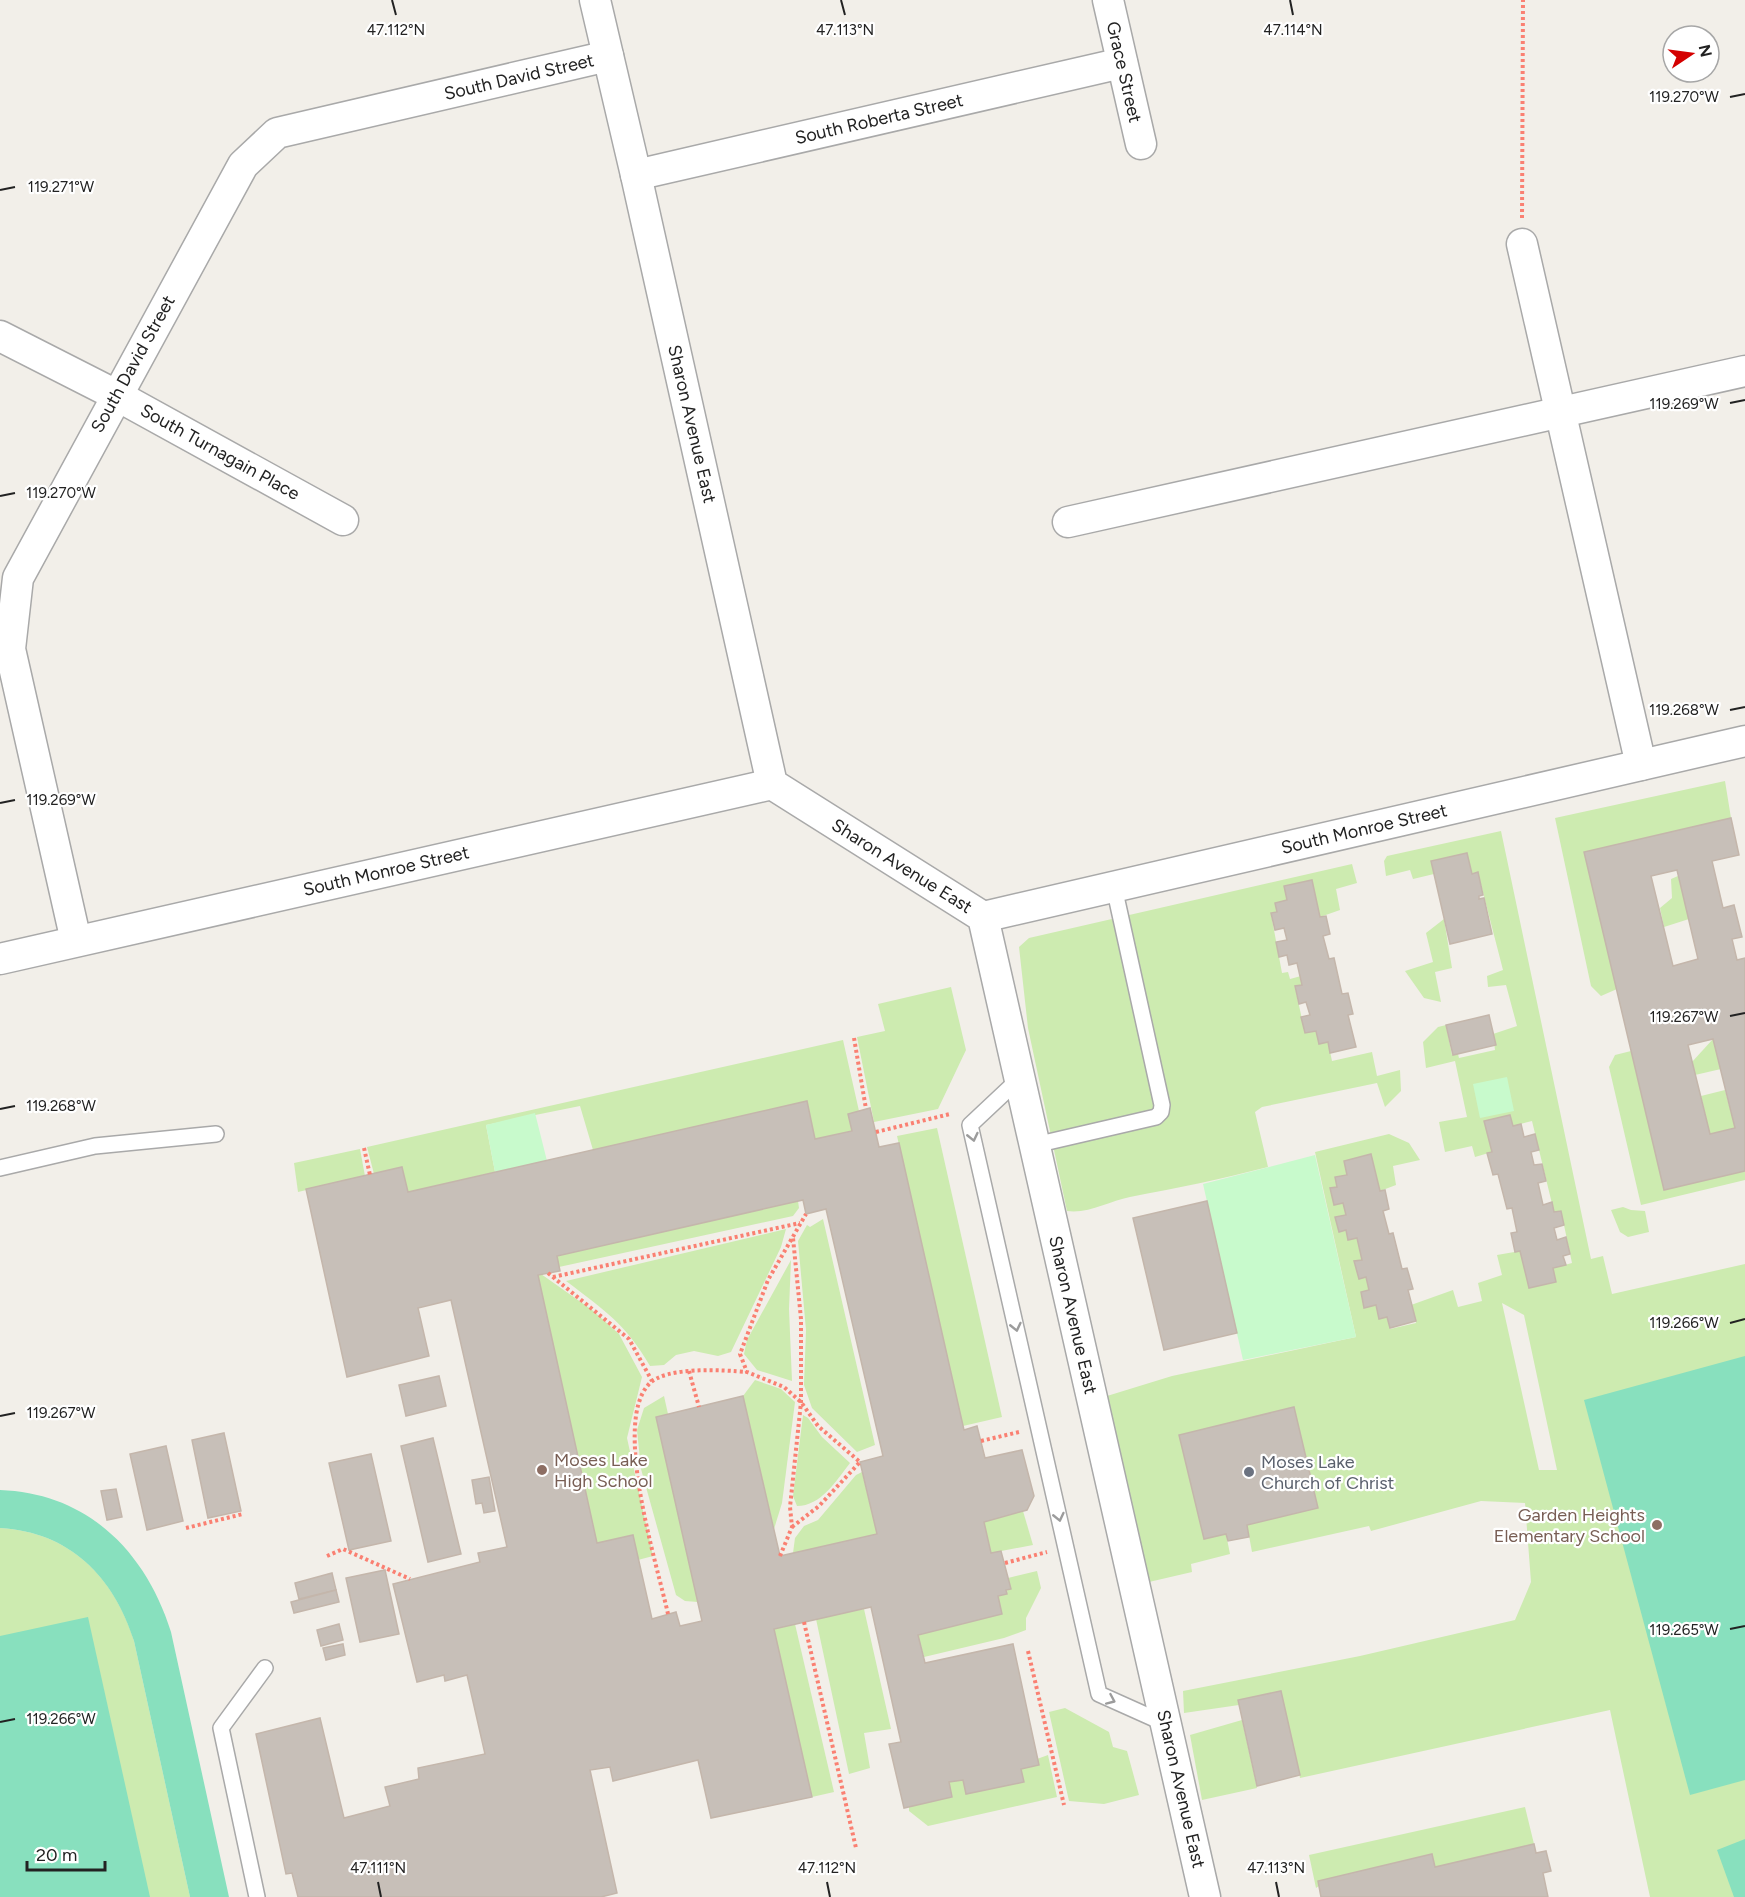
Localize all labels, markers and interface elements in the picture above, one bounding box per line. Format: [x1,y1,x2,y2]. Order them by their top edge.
street label: Grace Street [1102,19,1146,125]
text: 47.112°N [367,21,425,39]
text: 47.113°N [816,21,874,39]
text: 47.114°N [1263,21,1323,39]
north arrow [1661,24,1721,84]
text: N [1694,43,1716,59]
street label: South David Street [442,49,596,105]
text: 119.270°W [1649,88,1720,106]
street label: South Roberta Street [793,89,965,149]
text: 119.271°W [28,178,95,196]
street label: South David Street [86,292,180,436]
street label: Sharon Avenue East [663,343,721,505]
text: 119.269°W [1649,395,1719,413]
street label: South Turnagain Place [136,399,304,505]
text: 119.270°W [26,484,97,502]
text: 119.268°W [1649,701,1720,719]
text: 119.269°W [26,791,96,809]
street label: South Monroe Street [1279,799,1449,859]
street label: Sharon Avenue East [828,814,977,918]
street label: South Monroe Street [301,841,471,901]
text: 119.267°W [1650,1008,1719,1026]
text: 119.268°W [26,1097,97,1115]
one-way arrow [965,1131,978,1141]
street label: Sharon Avenue East [1044,1234,1102,1396]
text: 119.266°W [1649,1314,1719,1332]
one-way arrow [1008,1322,1021,1332]
text: 119.267°W [27,1404,96,1422]
place label: Moses Lake High School [554,1449,652,1492]
place label: Moses Lake Church of Christ [1261,1451,1395,1494]
marker: Moses Lake High School [535,1463,549,1477]
marker: Moses Lake Church of Christ [1242,1465,1256,1479]
place label: Garden Heights Elementary School [1494,1504,1645,1547]
one-way arrow [1051,1512,1064,1522]
marker: Garden Heights Elementary School [1650,1518,1664,1532]
text: 119.265°W [1649,1621,1719,1639]
one-way arrow [1105,1693,1116,1705]
street label: Sharon Avenue East [1152,1708,1210,1870]
text: 119.266°W [26,1710,96,1728]
scale bar [27,1834,105,1872]
text: 20 m [36,1844,77,1866]
text: 47.111°N [350,1859,406,1877]
text: 47.112°N [798,1859,856,1877]
text: 47.113°N [1247,1859,1305,1877]

